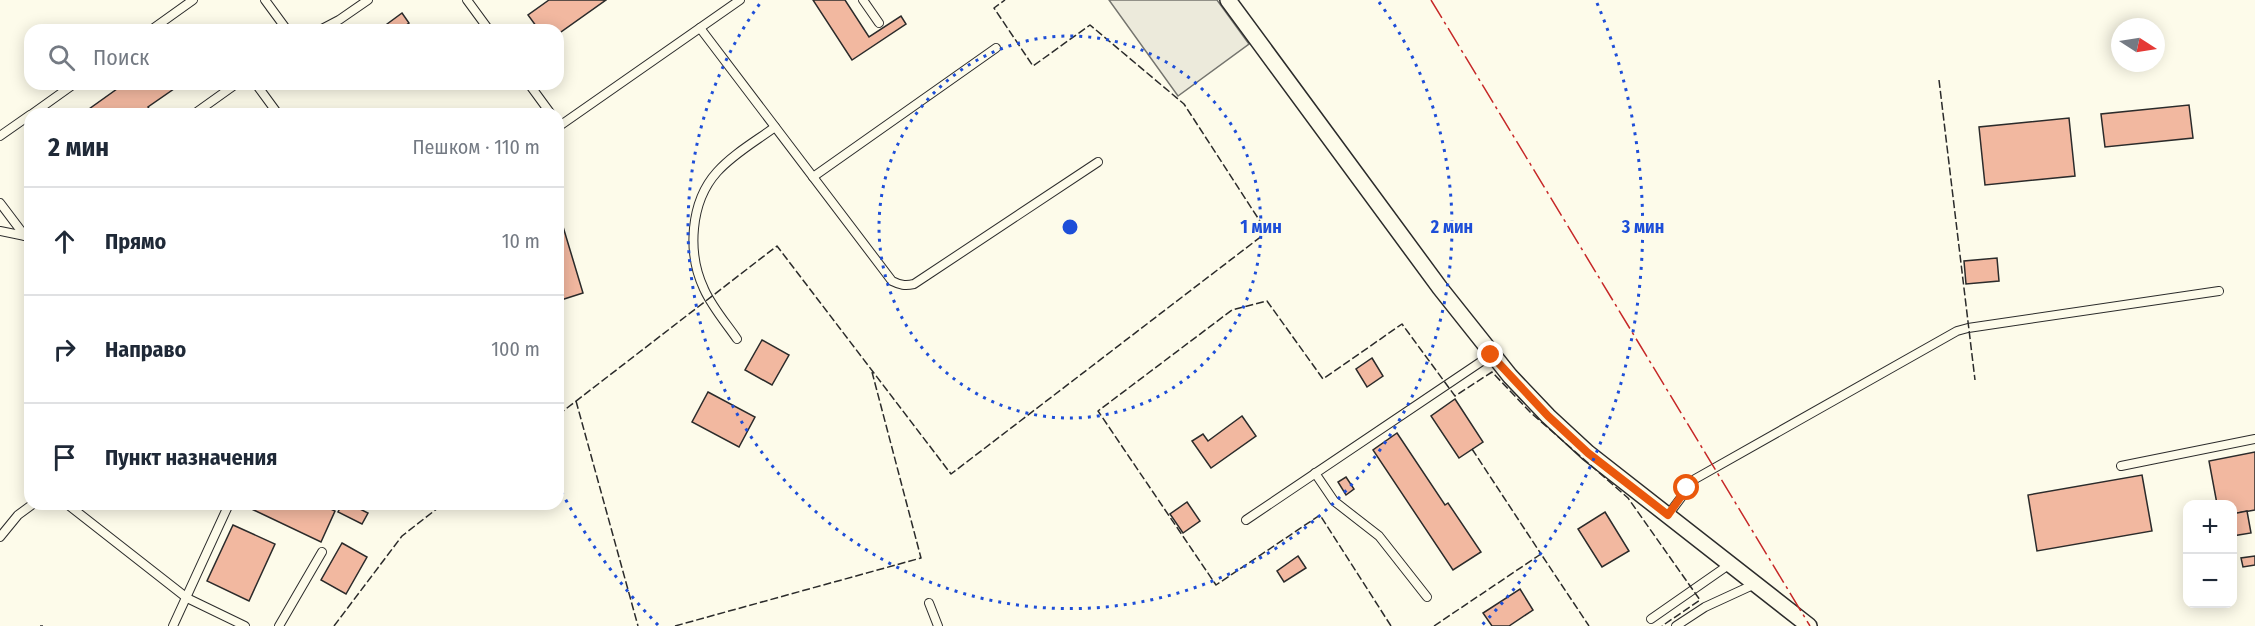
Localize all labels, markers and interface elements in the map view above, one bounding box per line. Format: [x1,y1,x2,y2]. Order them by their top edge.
north arrow [2111,18,2165,72]
search box [24,24,564,90]
icon: search [45,41,78,74]
text: Поиск [93,44,149,71]
text: 2 мин [48,132,109,163]
text: Пешком · 110 m [412,135,540,159]
text: 1 мин [1240,216,1282,238]
text: 2 мин [1430,216,1473,238]
text: 3 мин [1621,216,1664,238]
centre of rings [1060,217,1080,237]
icon: ahead [48,225,81,258]
text: Прямо [105,228,166,255]
text: 10 m [502,229,540,253]
icon: right [48,333,81,366]
text: Направо [105,336,186,363]
text: 100 m [491,337,540,361]
route end [1477,341,1503,367]
icon: arrive [48,441,81,474]
text: Пункт назначения [105,444,277,471]
route start [1673,474,1699,500]
map controls [2183,500,2237,608]
button: + [2183,500,2237,554]
button: − [2183,554,2237,608]

